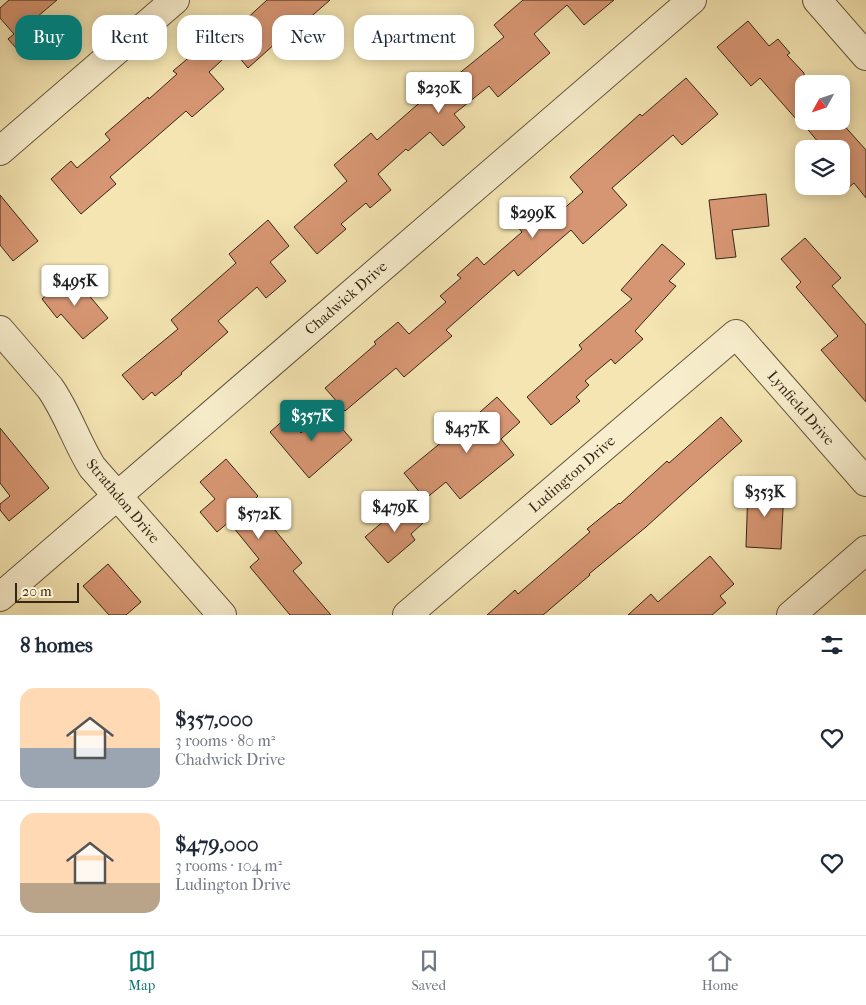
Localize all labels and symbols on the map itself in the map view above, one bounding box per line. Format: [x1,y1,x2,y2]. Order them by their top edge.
pin: $230K [404,72,474,114]
north arrow [795,75,850,130]
pin: $299K [498,196,568,239]
street label: Chadwick Drive [301,257,391,339]
pin: $495K [40,264,110,307]
street label: Lynfield Drive [764,367,839,449]
pin: $357K [277,400,347,442]
pin: $437K [432,412,502,454]
street label: Ludington Drive [525,431,619,516]
street label: Strathdon Drive [83,455,164,547]
pin: $353K [730,476,800,518]
pin: $479K [360,490,430,533]
pin: $572K [224,498,294,540]
scale bar [15,580,79,603]

